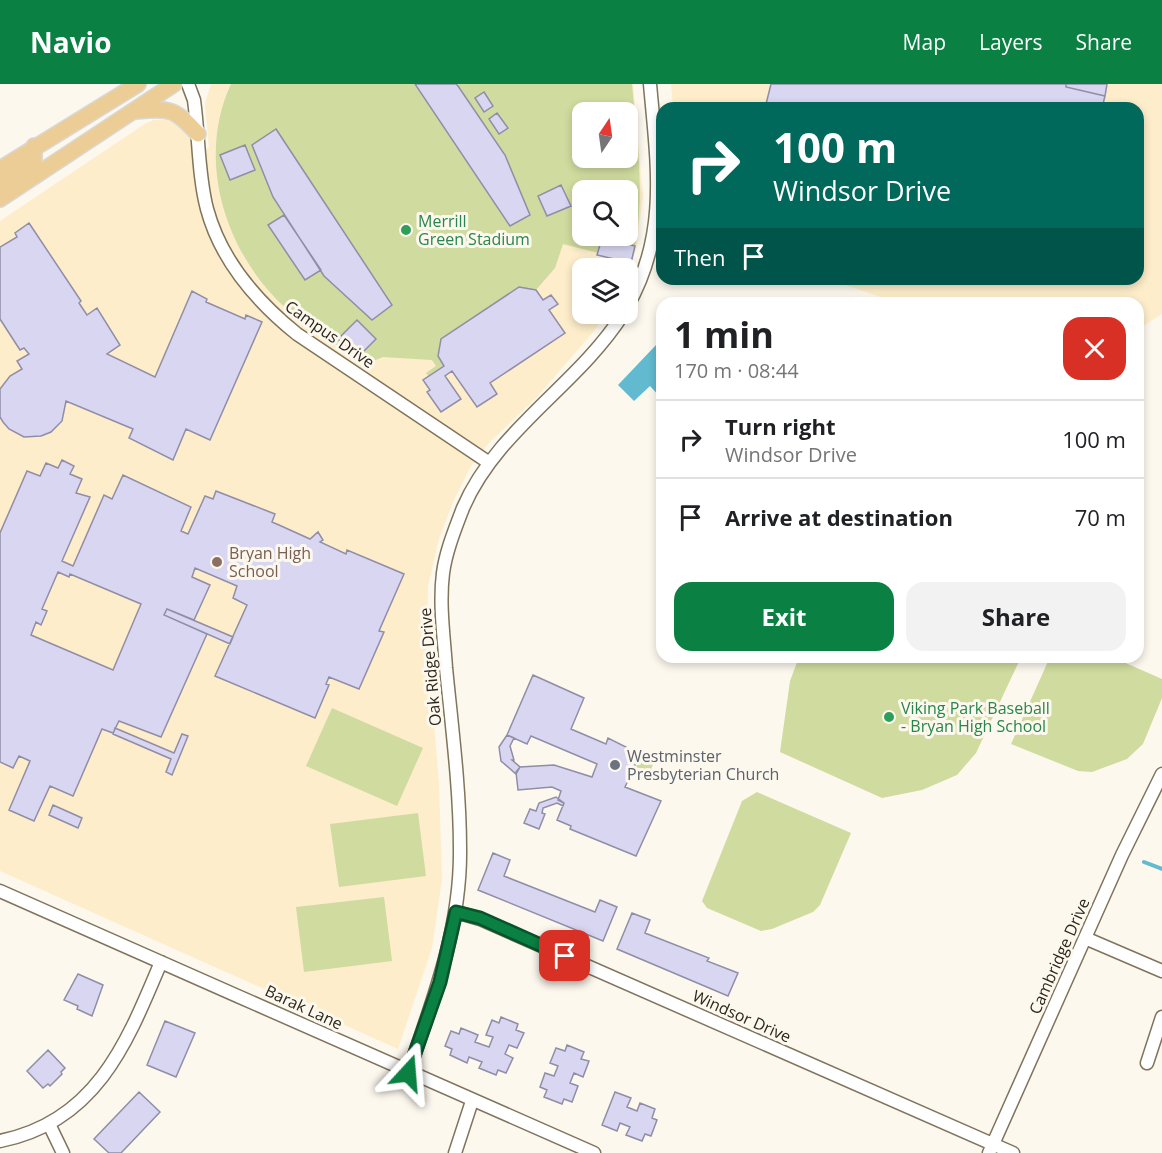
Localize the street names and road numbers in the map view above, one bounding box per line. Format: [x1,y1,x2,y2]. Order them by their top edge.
street label: Campus Drive [281,295,379,373]
street label: Oak Ridge Drive [414,607,446,727]
street label: Cambridge Drive [1024,894,1094,1018]
street label: Barak Lane [262,979,346,1035]
street label: Windsor Drive [689,984,795,1048]

